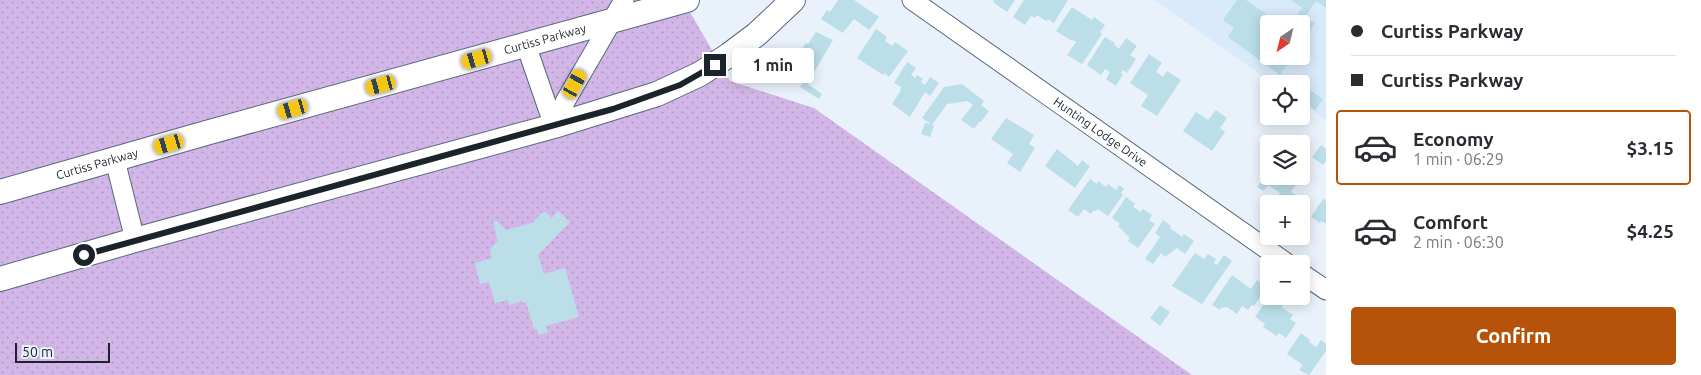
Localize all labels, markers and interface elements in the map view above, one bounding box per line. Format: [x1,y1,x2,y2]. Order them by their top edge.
north arrow [1260,15,1310,65]
map controls [1260,15,1310,305]
text: Curtiss Parkway [1381,20,1523,42]
street label: Curtiss Parkway [502,21,588,56]
car [460,48,493,70]
callout: 1 min [732,48,815,82]
route end [704,54,726,76]
text: 1 min [753,56,793,74]
car [561,67,588,101]
text: Curtiss Parkway [1381,69,1523,91]
car [364,74,397,96]
button: locate [1260,75,1310,125]
street label: Hunting Lodge Drive [1051,95,1150,169]
car [276,98,309,120]
icon: car [1353,125,1398,170]
text: Economy [1413,128,1494,150]
car [152,133,185,155]
button: layers [1260,135,1310,185]
text: $3.15 [1626,137,1674,159]
street label: Curtiss Parkway [54,146,140,182]
text: 1 min · 06:29 [1413,150,1504,168]
button: + [1260,195,1310,245]
icon: car [1353,208,1398,253]
text: Comfort [1413,211,1488,233]
text: $4.25 [1626,220,1674,242]
text: 2 min · 06:30 [1413,233,1504,251]
route start [73,244,95,266]
button: − [1260,255,1310,305]
button: Confirm [1351,307,1676,365]
scale bar [15,340,110,363]
text: 50 m [22,344,53,360]

